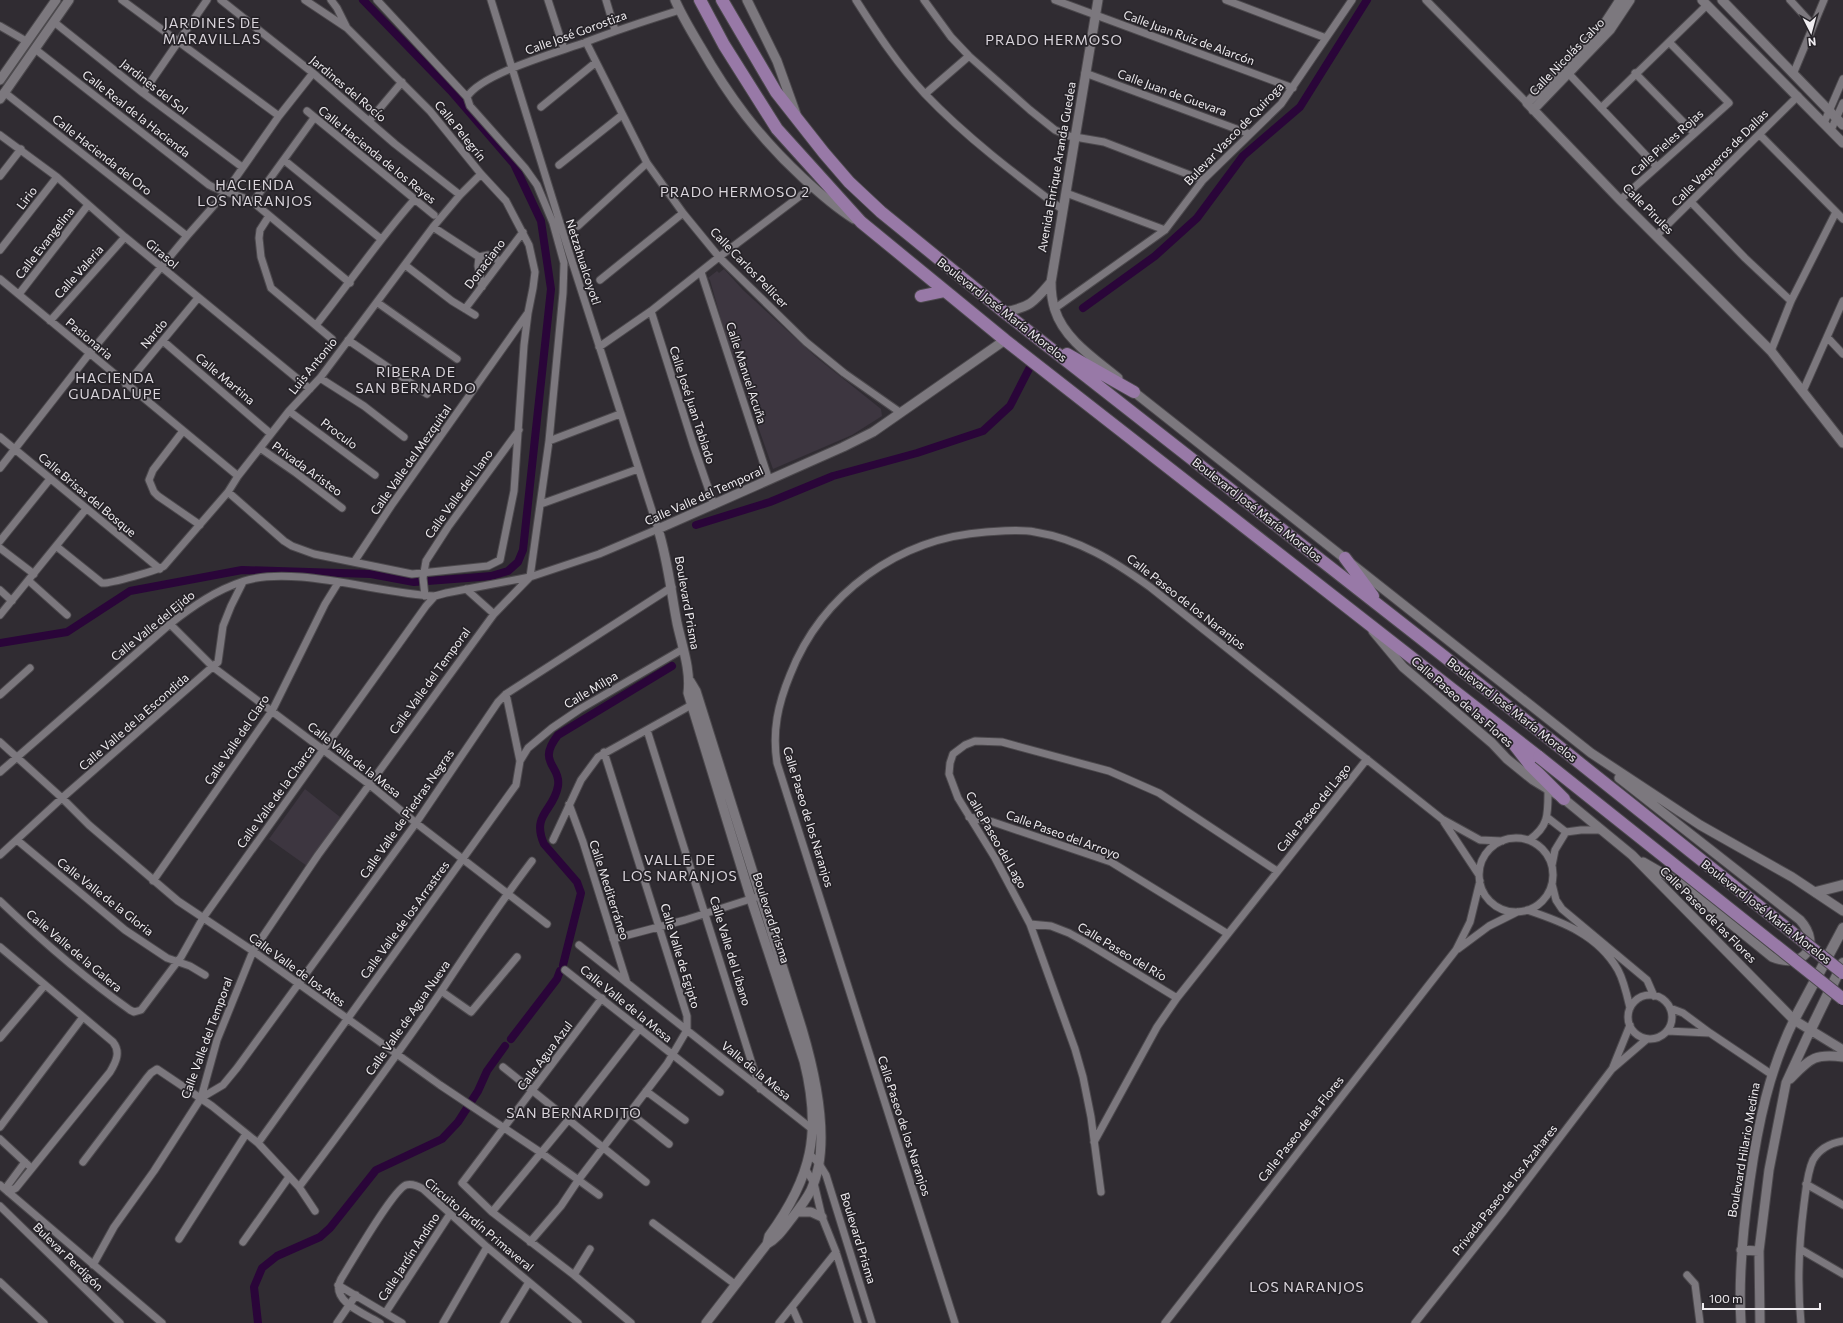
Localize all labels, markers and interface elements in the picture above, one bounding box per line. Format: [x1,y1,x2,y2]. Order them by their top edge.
street label: Calle José Gorostiza [523,7,629,58]
street label: Calle Juan Ruiz de Alarcón [1121,7,1257,68]
north arrow [1791,12,1831,52]
district label: JARDINES DE MARAVILLAS [163,14,261,47]
street label: Calle Nicolás Calvo [1526,15,1607,98]
district label: PRADO HERMOSO [985,31,1123,48]
text: N [1807,36,1817,49]
street label: Jardines del Rocío [307,52,390,125]
street label: Jardines del Sol [118,56,191,118]
street label: Calle Juan de Guevara [1115,66,1229,119]
street label: Calle Real de la Hacienda [80,67,193,160]
street label: Bulevar Vasco de Quiroga [1181,79,1286,188]
street label: Avenida Enrique Aranda Guedea [1034,81,1078,253]
street label: Calle Pelegrín [432,97,489,163]
street label: Calle Hacienda de los Reyes [316,102,439,206]
street label: Calle Pieles Rojas [1627,106,1706,179]
street label: Calle Vaqueros de Dallas [1668,106,1771,209]
street label: Calle Hacienda del Oro [50,111,155,197]
district label: HACIENDA LOS NARANJOS [197,176,313,209]
street label: Calle Pirules [1620,180,1677,237]
street label: Lirio [13,183,39,212]
district label: PRADO HERMOSO 2 [660,183,810,200]
street label: Calle Evangelina [12,204,77,281]
street label: Netzahualcoyotl [563,217,604,306]
street label: Calle Carlos Pellicer [708,224,792,311]
street label: Girasol [143,235,182,271]
street label: Donaciano [461,236,507,291]
street label: Calle Valeria [51,242,106,301]
street label: Boulevard José María Morelos [934,254,1070,365]
street label: Pasionaria [63,315,116,362]
street label: Nardo [137,316,170,351]
street label: Calle Manuel Acuña [724,320,770,425]
street label: Luis Antonio [285,334,339,396]
street label: Calle José Juan Tablado [666,344,719,466]
street label: Calle Martina [193,349,258,407]
district label: RIBERA DE SAN BERNARDO [355,363,477,396]
district label: HACIENDA GUADALUPE [68,369,162,402]
street label: Calle Valle del Mezquital [367,402,454,517]
street label: Proculo [319,415,361,451]
street label: Privada Aristeo [270,438,345,498]
street label: Calle Valle del Llano [421,446,495,541]
street label: Calle Brisas del Bosque [36,449,139,539]
street label: Boulevard José María Morelos [1189,454,1325,565]
street label: Calle Valle del Temporal [642,463,765,528]
street label: Calle Paseo de los Naranjos [1125,551,1249,652]
street label: Boulevard Prisma [673,555,703,651]
street label: Calle Valle del Ejido [108,587,197,663]
street label: Calle Valle del Temporal [386,624,473,736]
street label: Calle Paseo de las Flores [1409,653,1516,749]
street label: Boulevard José María Morelos [1444,654,1580,765]
street label: Calle Milpa [561,668,620,711]
street label: Calle Valle de la Escondida [76,670,191,773]
street label: Calle Valle del Claro [201,692,272,787]
street label: Calle Valle de la Mesa [305,718,404,800]
street label: Calle Valle de la Charca [233,742,317,850]
street label: Calle Paseo de los Naranjos [781,745,837,889]
street label: Calle Valle de Piedras Negras [356,746,456,881]
street label: Calle Paseo del Lago [1273,760,1353,854]
street label: Calle Paseo del Lago [963,789,1030,890]
street label: Calle Paseo del Arroyo [1004,807,1122,861]
street label: Calle Mediterráneo [587,838,633,941]
district label: VALLE DE LOS NARANJOS [622,851,738,884]
street label: Calle Valle de la Gloria [55,854,156,938]
street label: Boulevard José María Morelos [1698,856,1834,967]
street label: Calle Valle de los Arrastres [357,858,452,981]
street label: Calle Paseo de las Flores [1658,863,1760,965]
street label: Boulevard Prisma [751,871,793,965]
street label: Calle Valle del Líbano [708,894,754,1007]
street label: Calle Valle de Egipto [658,901,704,1010]
street label: Calle Valle de la Galera [24,906,125,994]
street label: Calle Paseo del Río [1076,919,1169,983]
street label: Calle Valle de los Ates [247,930,348,1009]
street label: Calle Valle de Agua Nueva [362,957,452,1078]
street label: Calle Valle de la Mesa [578,962,676,1045]
street label: Calle Valle del Temporal [178,975,235,1100]
street label: Calle Agua Azul [514,1018,575,1093]
street label: Valle de la Mesa [719,1038,794,1103]
street label: Calle Paseo de los Naranjos [876,1054,934,1197]
street label: Calle Paseo de las Flores [1255,1073,1346,1184]
street label: Boulevard Hilario Medina [1724,1081,1762,1218]
district label: SAN BERNARDITO [506,1104,642,1121]
street label: Privada Paseo de los Azahares [1449,1121,1560,1257]
street label: Circuito Jardín Primaveral [422,1175,537,1275]
street label: Boulevard Prisma [838,1190,879,1285]
street label: Calle Jardín Andino [375,1210,443,1304]
street label: Bulevar Perdigón [31,1219,107,1293]
district label: LOS NARANJOS [1249,1278,1365,1295]
scale bar [1703,1285,1820,1311]
text: 100 m [1709,1291,1743,1305]

